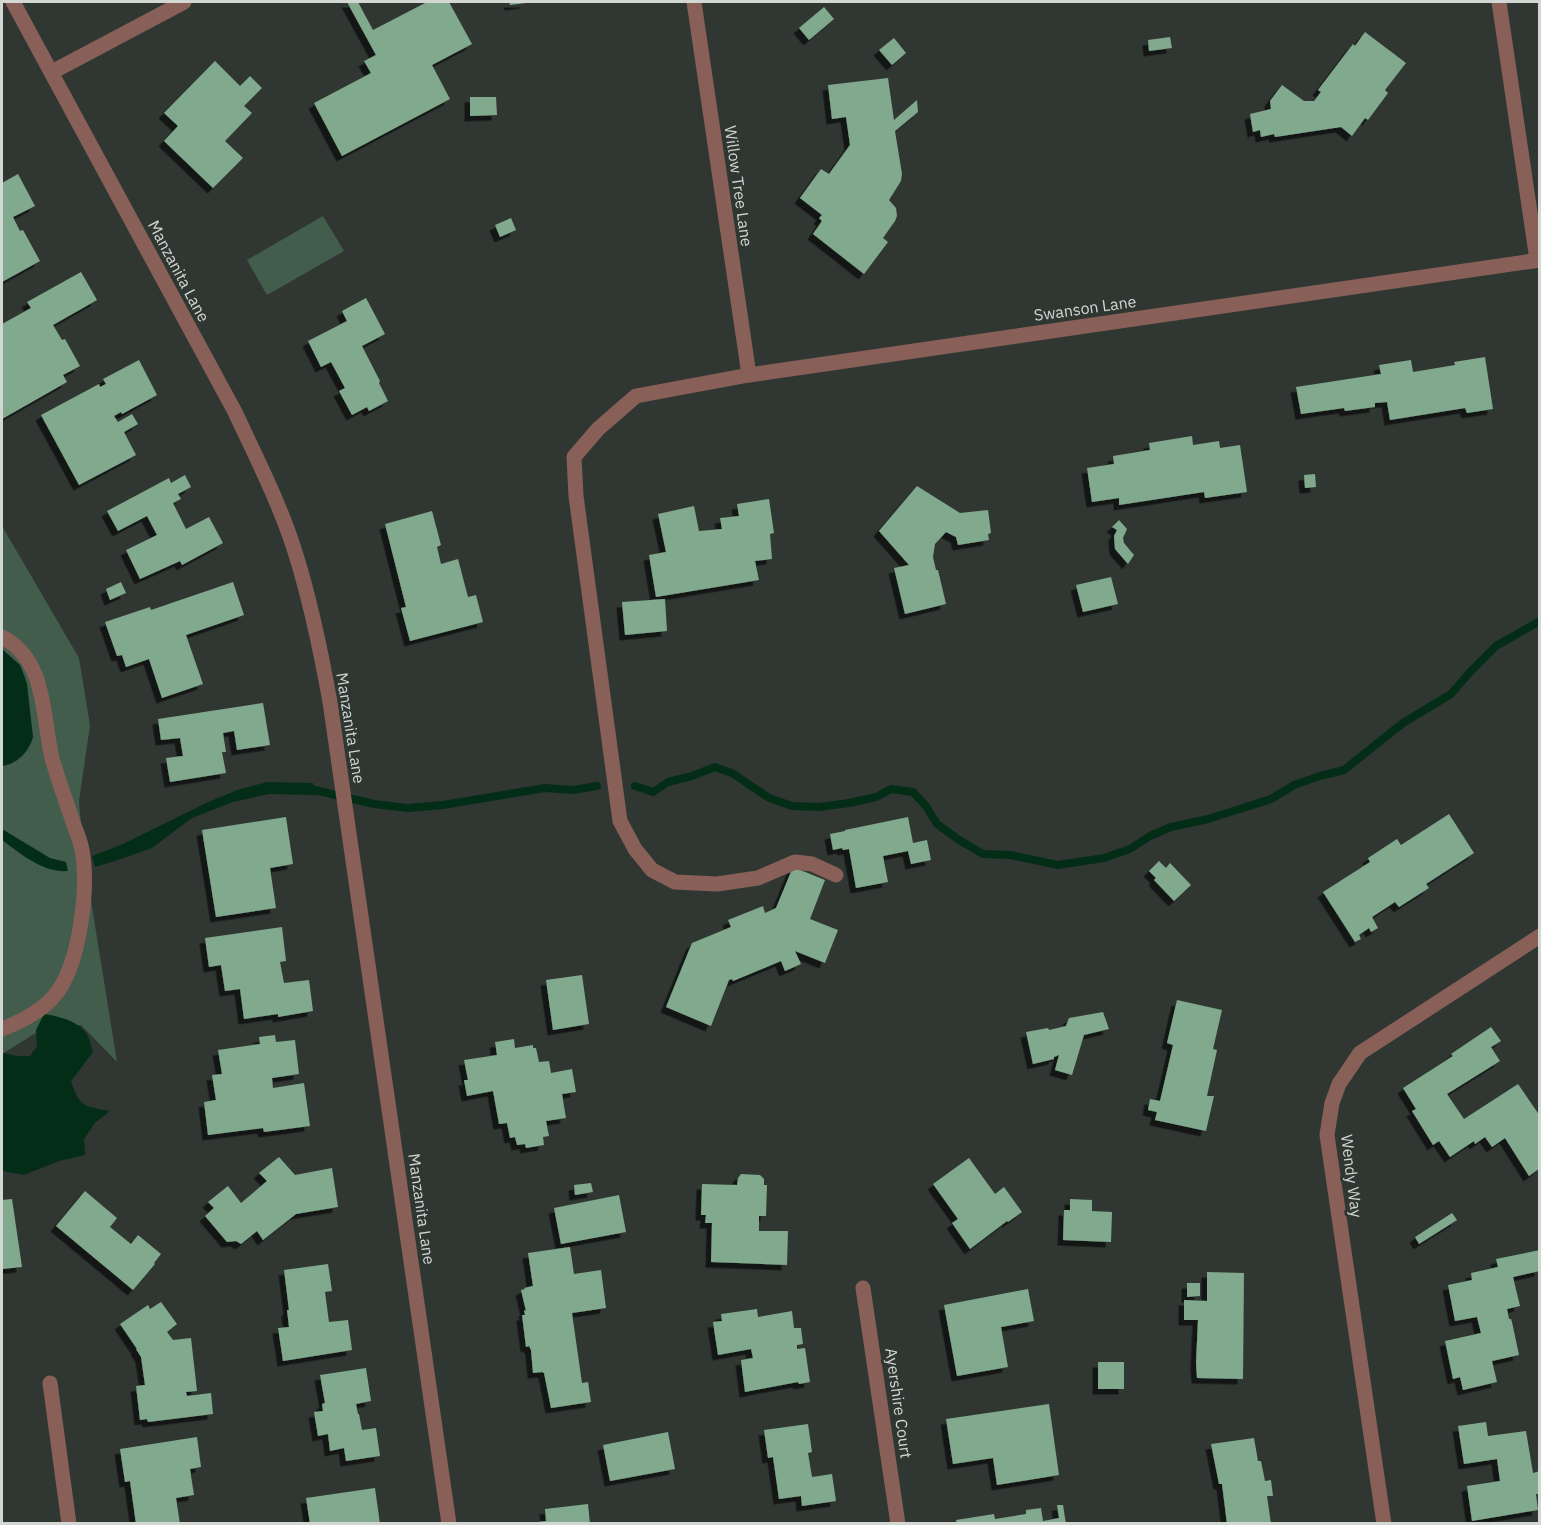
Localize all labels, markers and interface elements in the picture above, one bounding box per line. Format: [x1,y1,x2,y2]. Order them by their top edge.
street label: Willow Tree Lane [721,124,757,248]
street label: Manzanita Lane [144,217,214,325]
street label: Swanson Lane [1033,291,1138,325]
street label: Manzanita Lane [332,671,370,785]
street label: Wendy Way [1337,1133,1367,1219]
street label: Manzanita Lane [404,1152,440,1266]
street label: Ayershire Court [881,1346,917,1460]

